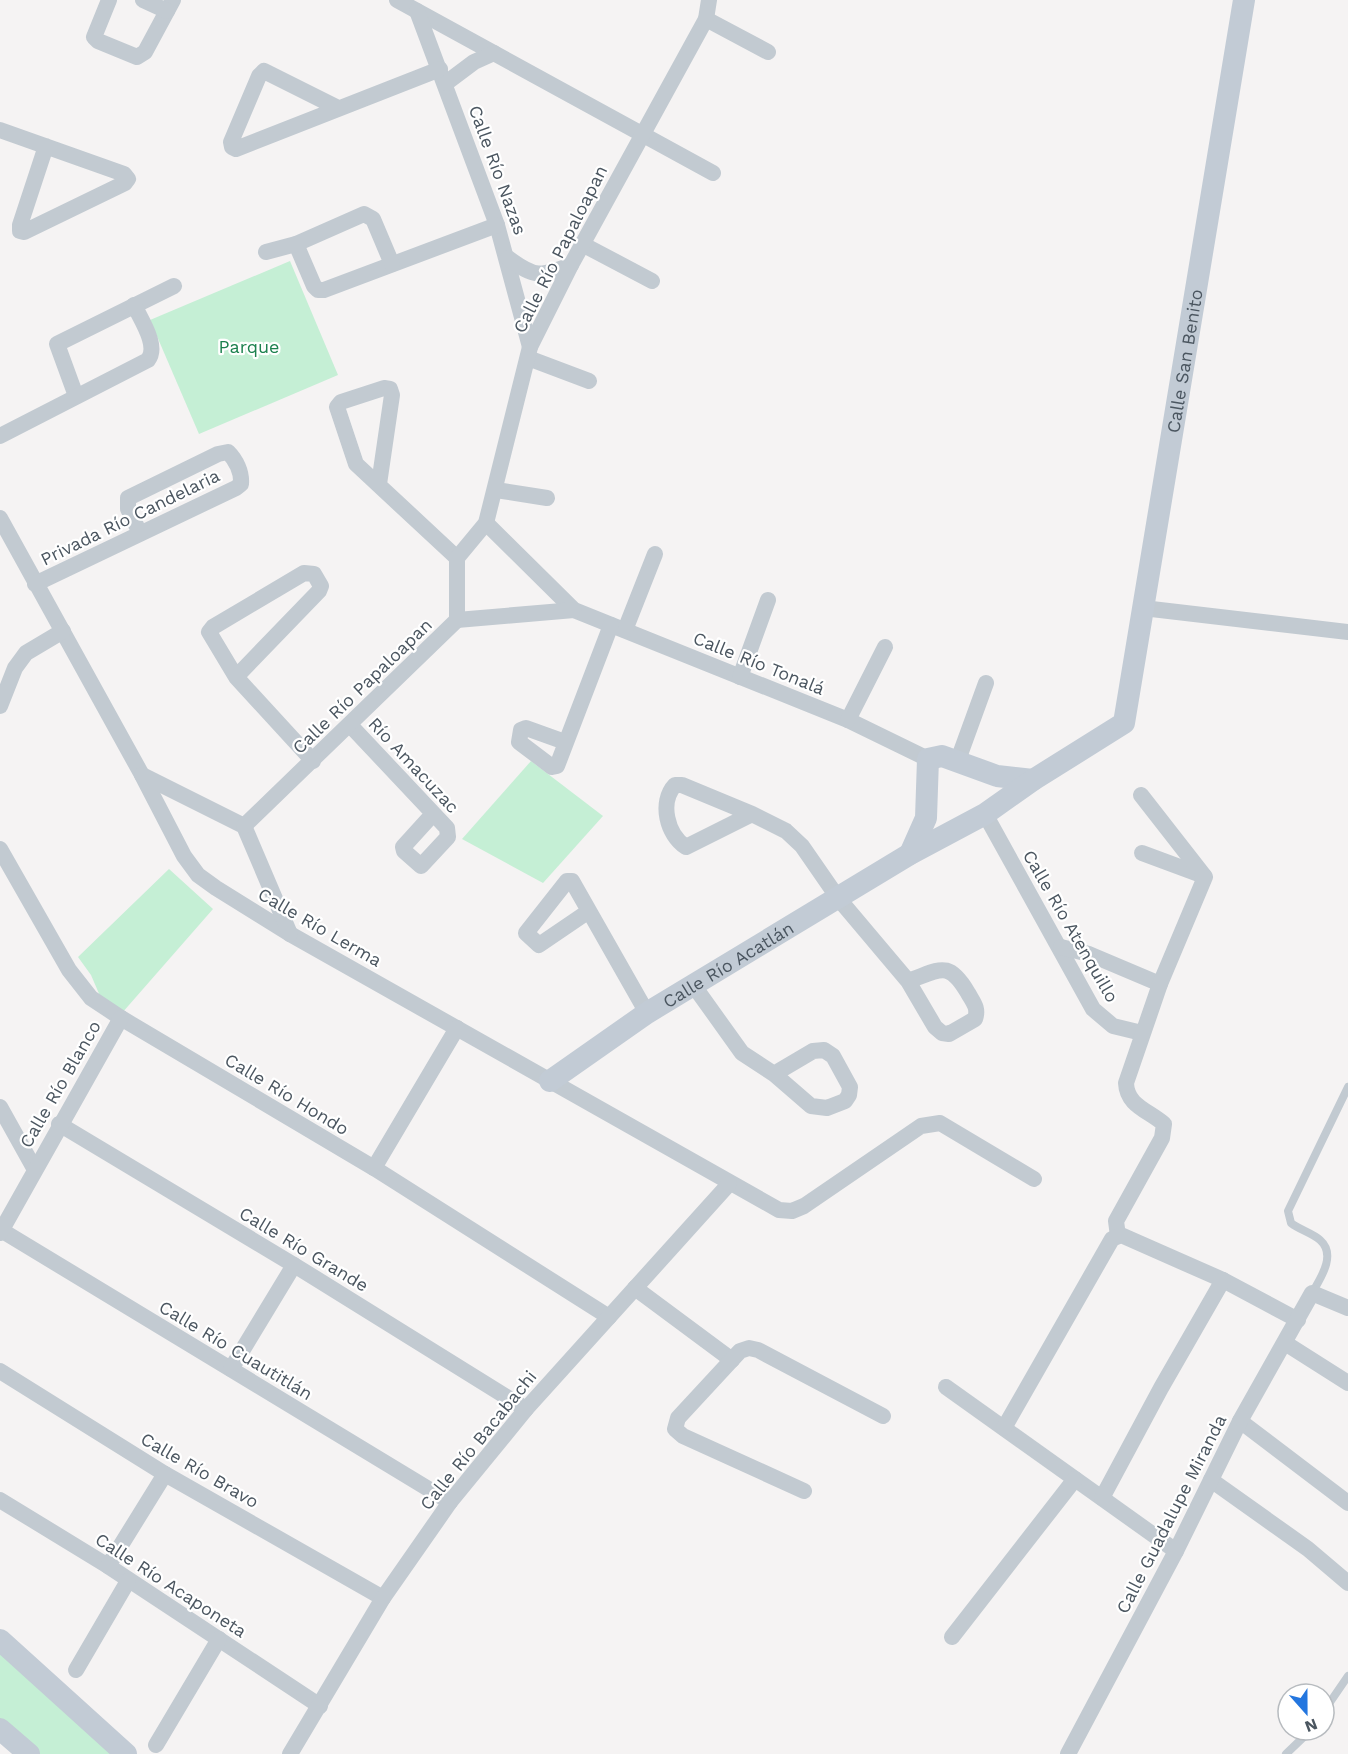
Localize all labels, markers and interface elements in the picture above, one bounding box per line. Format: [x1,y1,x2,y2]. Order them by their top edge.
street label: Calle Río Nazas [465,102,531,238]
street label: Calle Río Papaloapan [509,162,611,336]
street label: Calle San Benito [1162,287,1206,434]
park label: Parque [218,336,280,357]
street label: Privada Río Candelaria [37,464,223,570]
street label: Calle Río Papaloapan [288,614,436,758]
street label: Calle Río Tonalá [690,627,828,699]
street label: Río Amacuzac [364,713,464,817]
street label: Calle Río Atenquillo [1019,846,1123,1006]
street label: Calle Río Lerma [254,883,386,971]
street label: Calle Río Acatlán [659,917,797,1012]
street label: Calle Río Blanco [15,1017,105,1151]
street label: Calle Río Hondo [221,1049,353,1139]
street label: Calle Río Grande [236,1202,372,1296]
street label: Calle Río Cuautitlán [156,1296,316,1404]
street label: Calle Río Bacabachi [415,1366,541,1514]
street label: Calle Guadalupe Miranda [1112,1411,1230,1617]
street label: Calle Río Bravo [137,1428,263,1512]
street label: Calle Río Acaponeta [91,1528,251,1642]
north arrow [1276,1682,1336,1742]
text: N [1302,1715,1320,1737]

